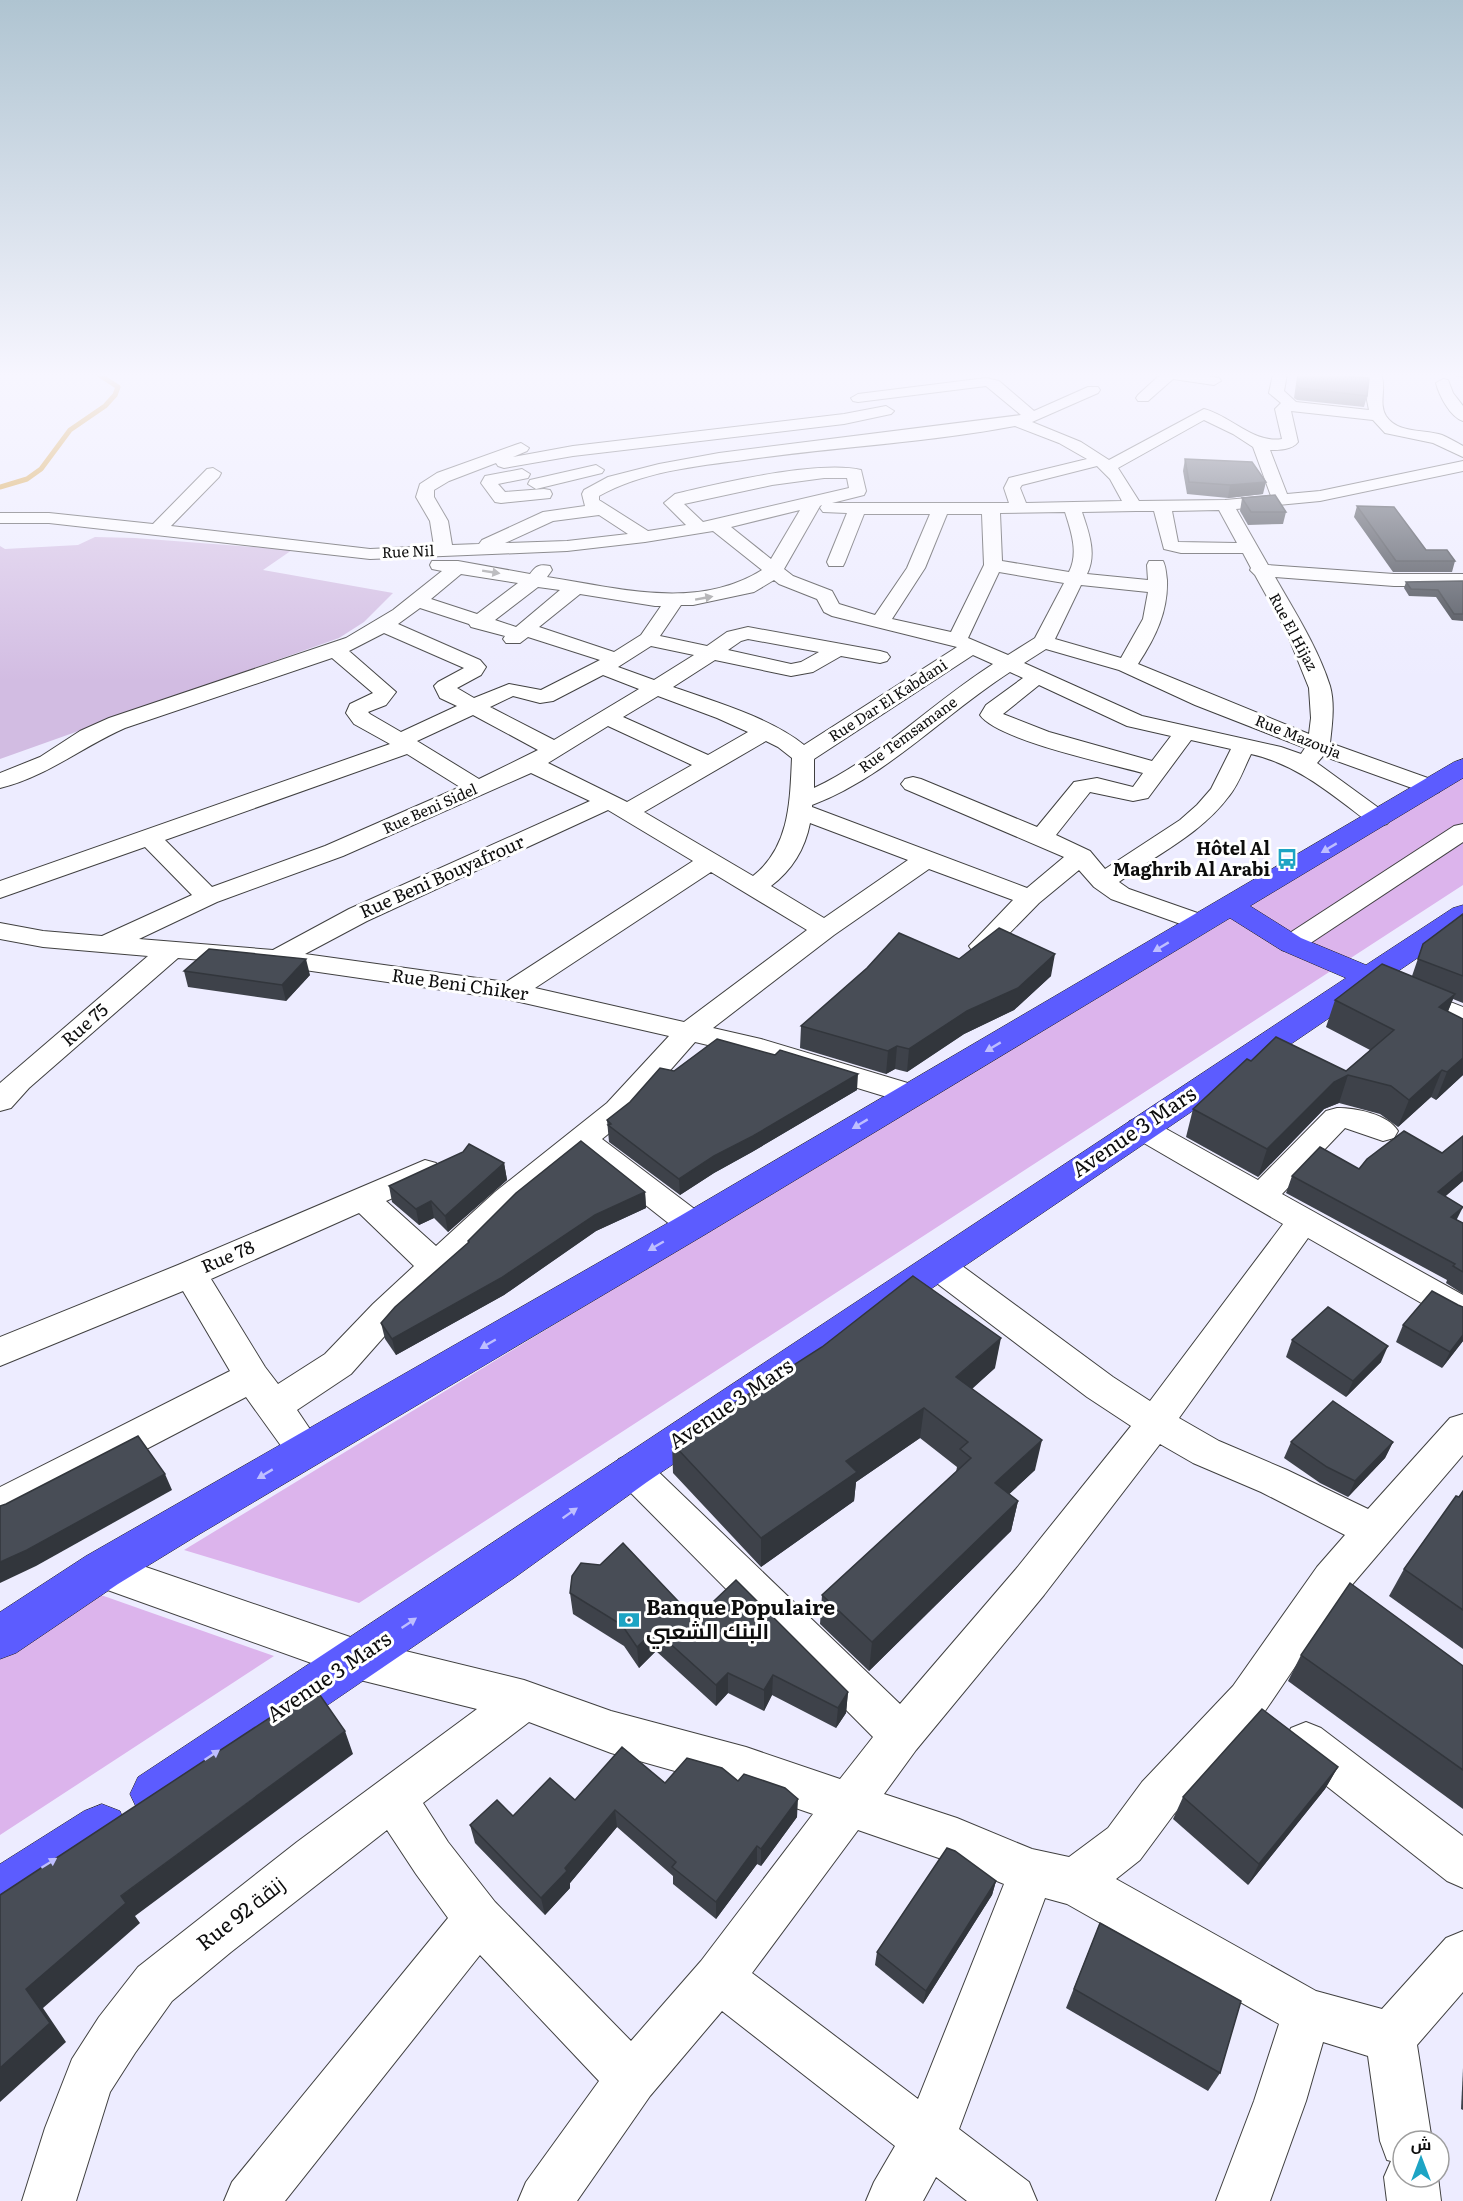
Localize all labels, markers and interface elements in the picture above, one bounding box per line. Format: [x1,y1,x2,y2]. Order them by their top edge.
street label: Rue Nil [381,538,435,563]
one-way arrow [481,568,500,577]
street label: Rue El Hijaz [1264,588,1325,674]
one-way arrow [694,593,713,602]
street label: Rue Dar El Kabdani [823,653,951,747]
street label: Rue Temsamane [853,690,962,778]
street label: Rue Mazouja [1252,708,1346,764]
street label: Rue Beni Sidel [378,776,480,839]
street label: Rue Beni Bouyafrour [355,827,529,924]
place label: Hôtel Al Maghrib Al Arabi [1113,834,1270,882]
one-way arrow [1321,843,1337,854]
bus stop icon: Hôtel Al Maghrib Al Arabi [1275,847,1299,871]
one-way arrow [1152,942,1169,952]
street label: Rue Beni Chiker [390,961,531,1007]
street label: Rue 75 [55,996,113,1052]
one-way arrow [985,1041,1001,1052]
street label: Avenue 3 Mars [1064,1077,1201,1183]
one-way arrow [852,1119,868,1130]
street label: Rue 78 [197,1232,258,1279]
one-way arrow [648,1240,664,1251]
one-way arrow [480,1338,496,1349]
street label: Avenue 3 Mars [661,1349,798,1455]
one-way arrow [257,1468,273,1479]
one-way arrow [562,1508,578,1519]
place label: Banque Populaire البنك الشعبي [646,1590,835,1649]
bank icon: Banque Populaire البنك الشعبي [617,1608,641,1632]
one-way arrow [401,1618,417,1629]
street label: Avenue 3 Mars [259,1622,396,1728]
one-way arrow [204,1750,221,1761]
one-way arrow [41,1857,58,1868]
street label: Rue 92 زنقة [189,1868,290,1957]
north arrow [1391,2129,1451,2189]
text: ش [1411,2131,1431,2155]

